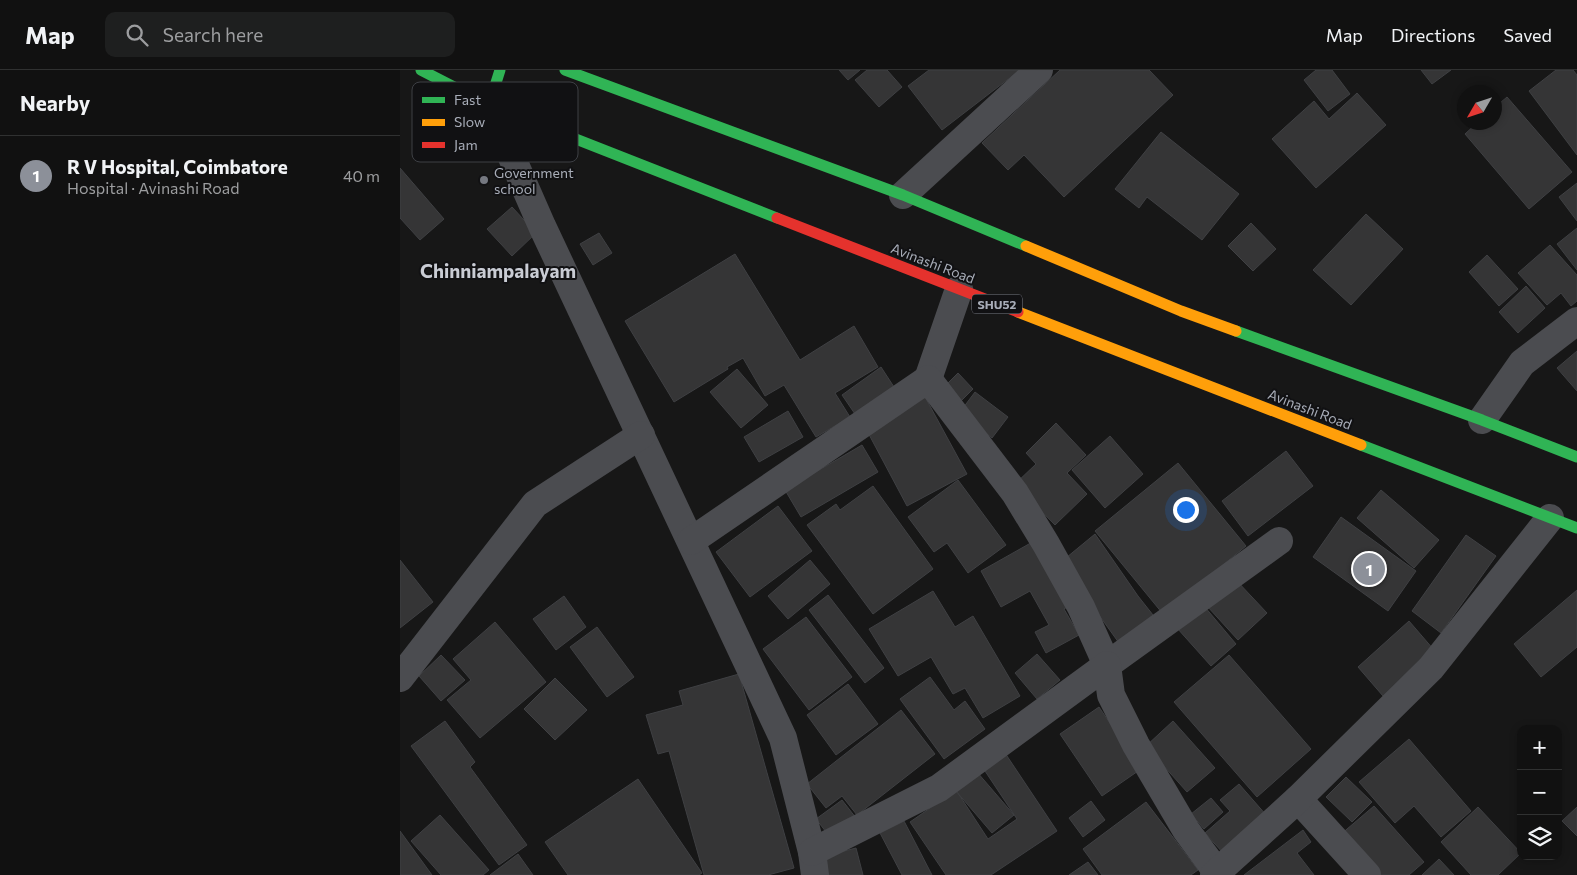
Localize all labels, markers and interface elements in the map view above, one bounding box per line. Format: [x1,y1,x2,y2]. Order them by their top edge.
search box [105,12,455,57]
text: Map [25,20,75,49]
icon: search [123,21,151,49]
text: Search here [163,23,263,46]
text: Map [1326,24,1363,46]
text: Directions [1391,24,1475,46]
text: Saved [1503,24,1552,46]
legend [412,82,578,162]
north arrow [1457,85,1502,130]
text: Nearby [20,90,90,115]
text: Fast [454,91,481,108]
text: Slow [454,113,485,130]
text: Jam [454,136,478,153]
text: R V Hospital, Coimbatore [67,155,288,178]
place label: Government school [494,164,574,197]
text: 1 [32,166,40,185]
text: 40 m [343,166,380,185]
marker: Government school [478,174,490,186]
text: Hospital · Avinashi Road [67,178,239,197]
street label: Avinashi Road [889,239,977,287]
district label: Chinniampalayam [420,259,576,282]
road number: SHU52 [972,294,1022,313]
street label: Avinashi Road [1266,385,1354,433]
your location [1173,497,1199,523]
pin: 1 [1353,550,1385,588]
map controls [1517,725,1562,860]
button: + [1517,725,1562,770]
button: − [1517,770,1562,815]
button: layers [1517,815,1562,860]

